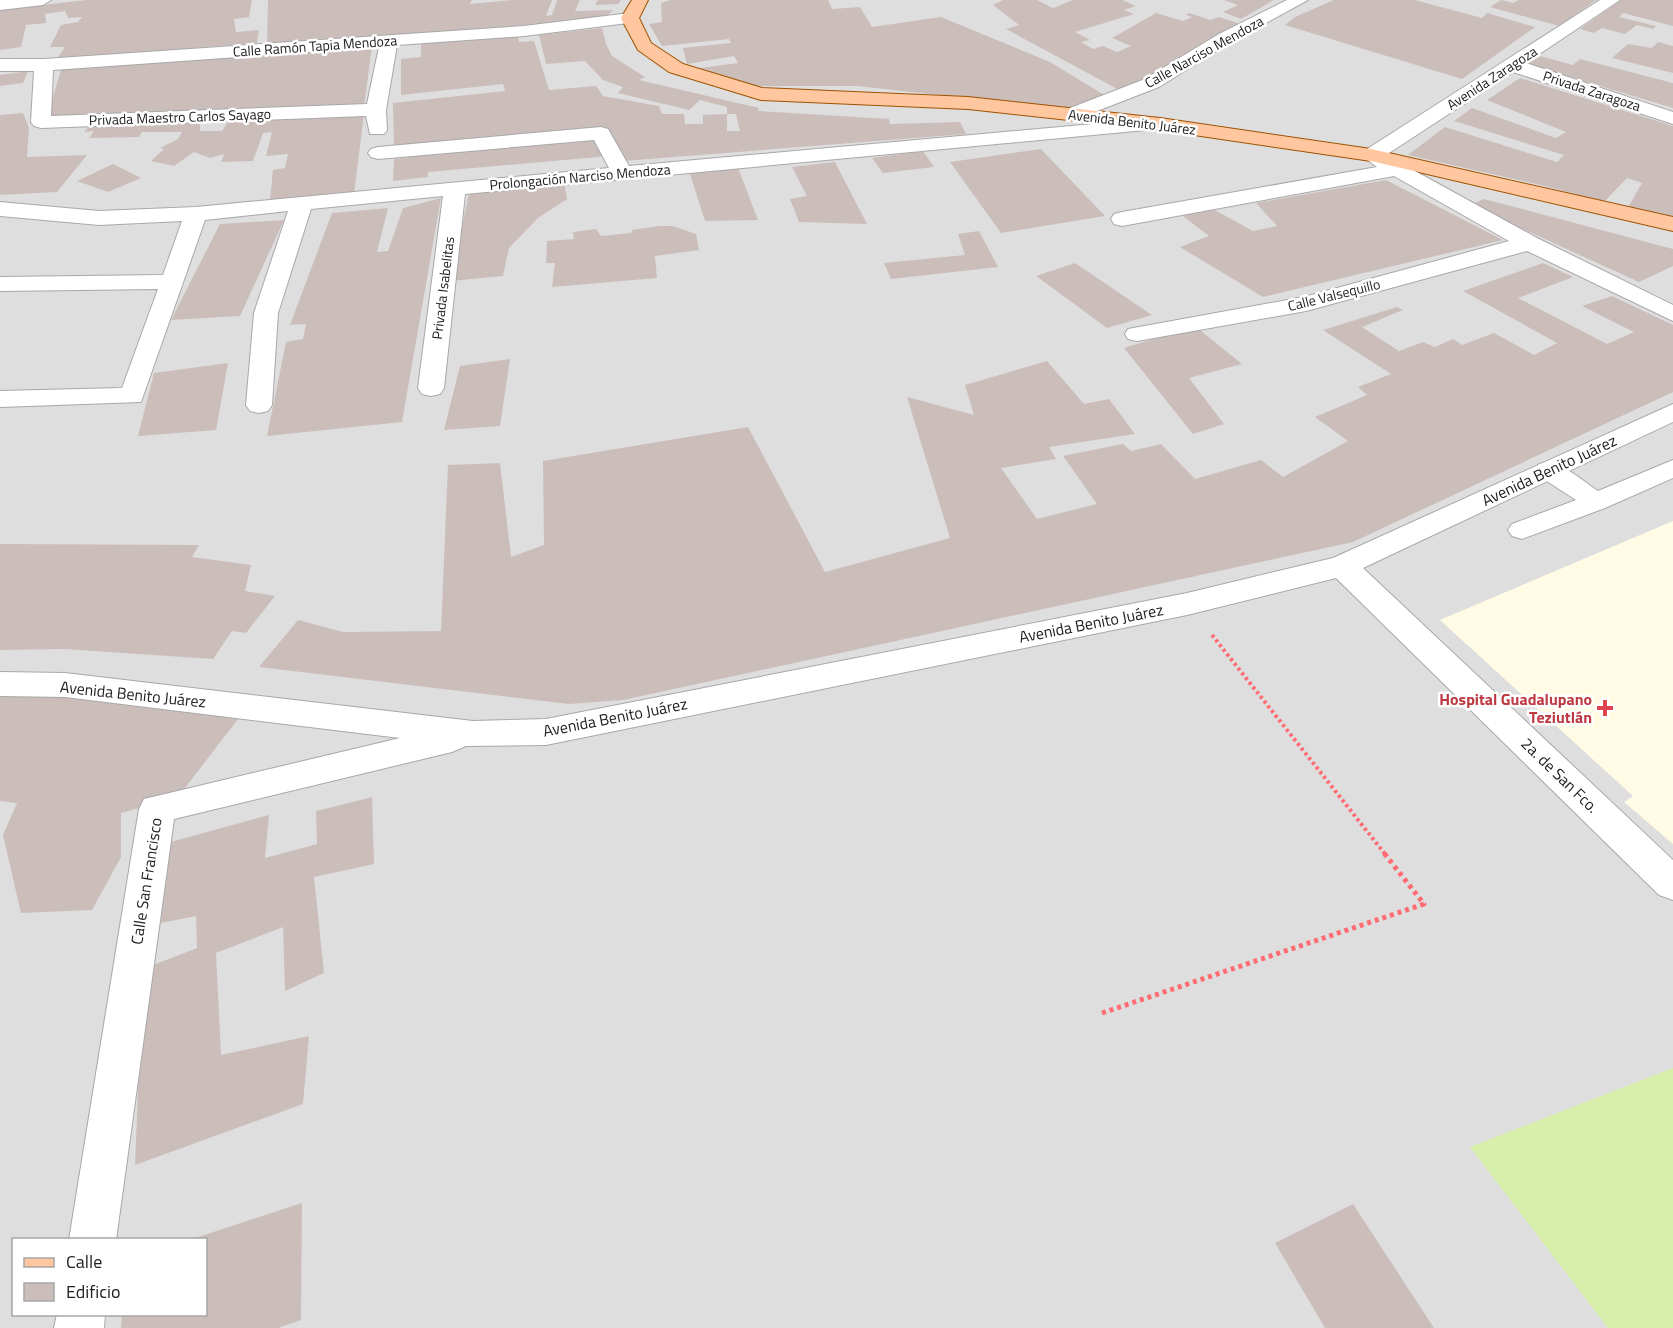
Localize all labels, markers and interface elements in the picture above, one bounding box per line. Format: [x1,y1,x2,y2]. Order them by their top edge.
street label: Calle Narciso Mendoza [1141,10,1267,93]
street label: Calle Ramón Tapia Mendoza [232,29,398,62]
street label: Avenida Zaragoza [1442,40,1541,115]
street label: Privada Zaragoza [1541,65,1644,116]
street label: Privada Maestro Carlos Sayago [89,103,271,130]
street label: Avenida Benito Juárez [1067,103,1197,140]
street label: Prolongación Narciso Mendoza [489,158,671,195]
street label: Privada Isabelitas [426,235,459,341]
street label: Calle Valsequillo [1285,273,1382,316]
street label: Avenida Benito Juárez [1478,428,1620,512]
street label: Avenida Benito Juárez [1017,597,1165,649]
street label: Avenida Benito Juárez [59,674,207,714]
place label: Hospital Guadalupano Teziutlán [1439,687,1592,729]
street label: Avenida Benito Juárez [541,691,689,743]
marker: Hospital Guadalupano Teziutlán [1596,699,1614,717]
street label: 2a. de San Fco. [1516,732,1604,818]
street label: Calle San Francisco [124,816,168,946]
legend [12,1238,207,1316]
text: Calle [66,1248,102,1275]
text: Edificio [66,1278,120,1305]

